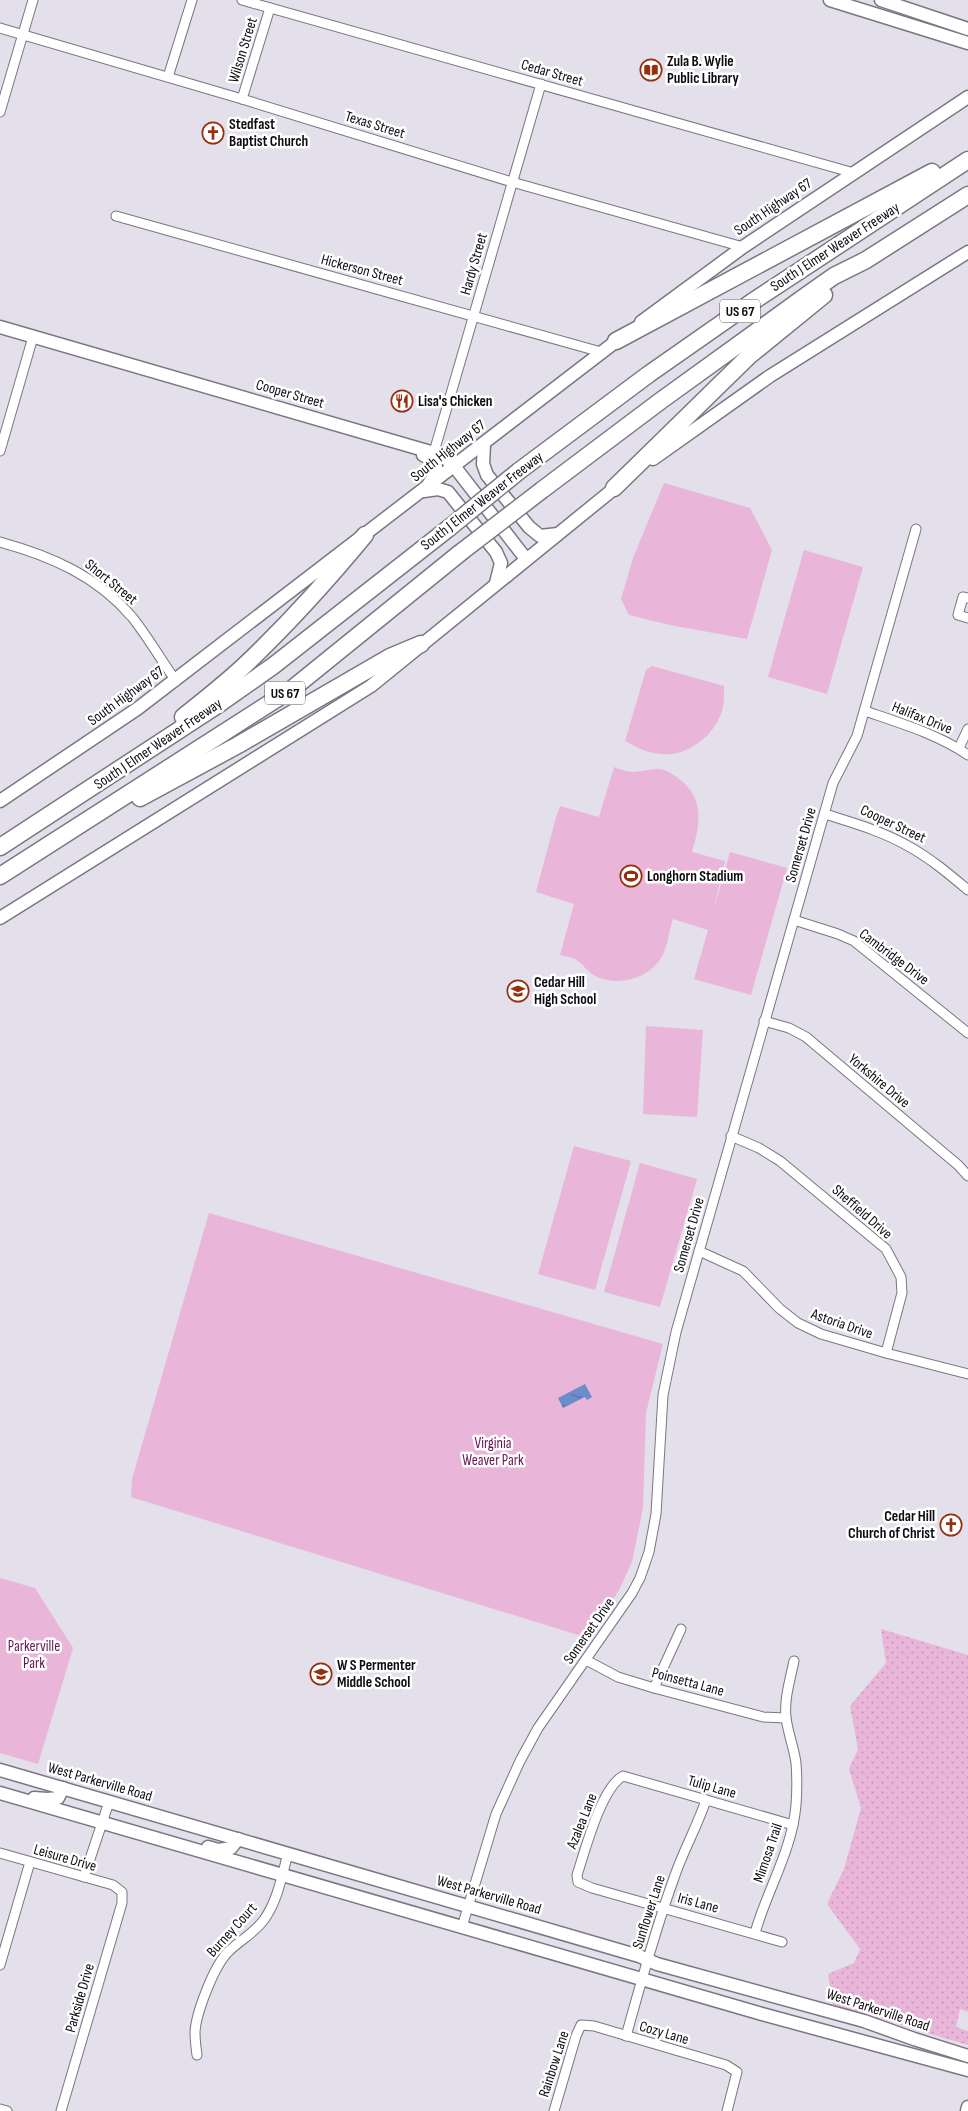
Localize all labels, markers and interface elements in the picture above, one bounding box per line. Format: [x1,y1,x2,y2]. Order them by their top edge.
street label: Wilson Street [224,15,262,85]
place label: Zula B. Wylie Public Library [667,52,740,88]
street label: Cedar Street [519,55,586,91]
library icon: Zula B. Wylie Public Library [639,58,663,82]
street label: Texas Street [343,107,408,143]
place label: Stedfast Baptist Church [229,115,308,151]
church icon: Stedfast Baptist Church [201,121,225,145]
street label: South Highway 67 [730,174,816,240]
street label: South J Elmer Weaver Freeway [767,198,903,296]
street label: Hardy Street [456,230,492,297]
street label: Hickerson Street [319,250,405,290]
road number: US 67 [720,300,760,322]
street label: Cooper Street [254,375,327,413]
restaurant icon: Lisa's Chicken [390,389,414,413]
place label: Lisa's Chicken [418,392,493,411]
street label: South Highway 67 [407,416,489,486]
street label: South J Elmer Weaver Freeway [417,447,547,555]
street label: Short Street [81,555,141,609]
street label: South Highway 67 [84,662,168,730]
road number: US 67 [265,681,305,704]
street label: South J Elmer Weaver Freeway [90,694,226,794]
street label: Halifax Drive [889,697,955,739]
street label: Cooper Street [857,801,929,848]
street label: Somerset Drive [781,805,821,885]
sports icon: Longhorn Stadium [619,864,643,888]
place label: Longhorn Stadium [647,867,743,886]
street label: Cambridge Drive [855,925,933,989]
place label: Cedar Hill High School [534,973,596,1009]
school or university icon: Cedar Hill High School [506,979,530,1003]
street label: Yorkshire Drive [844,1050,914,1112]
street label: Sheffield Drive [828,1181,896,1243]
street label: Somerset Drive [669,1195,709,1275]
street label: Astoria Drive [808,1304,875,1343]
park label: Virginia Weaver Park [462,1434,524,1470]
place label: Cedar Hill Church of Christ [848,1507,935,1543]
church icon: Cedar Hill Church of Christ [939,1513,963,1537]
street label: Somerset Drive [559,1594,619,1668]
park label: Parkerville Park [8,1637,60,1673]
place label: W S Permenter Middle School [337,1656,416,1692]
school or university icon: W S Permenter Middle School [309,1662,333,1686]
street label: Poinsetta Lane [650,1663,726,1701]
street label: West Parkerville Road [46,1758,154,1806]
street label: Tulip Lane [686,1771,738,1803]
street label: Azalea Lane [562,1790,602,1853]
street label: Mimosa Trail [749,1821,787,1885]
street label: Leisure Drive [31,1840,99,1876]
street label: West Parkerville Road [435,1871,543,1919]
street label: Sunflower Lane [628,1873,670,1951]
street label: Iris Lane [675,1888,721,1918]
street label: Burney Court [203,1899,262,1961]
street label: Parkside Drive [61,1961,99,2035]
street label: West Parkerville Road [824,1984,932,2036]
street label: Cozy Lane [637,2017,691,2049]
street label: Rainbow Lane [534,2028,574,2100]

